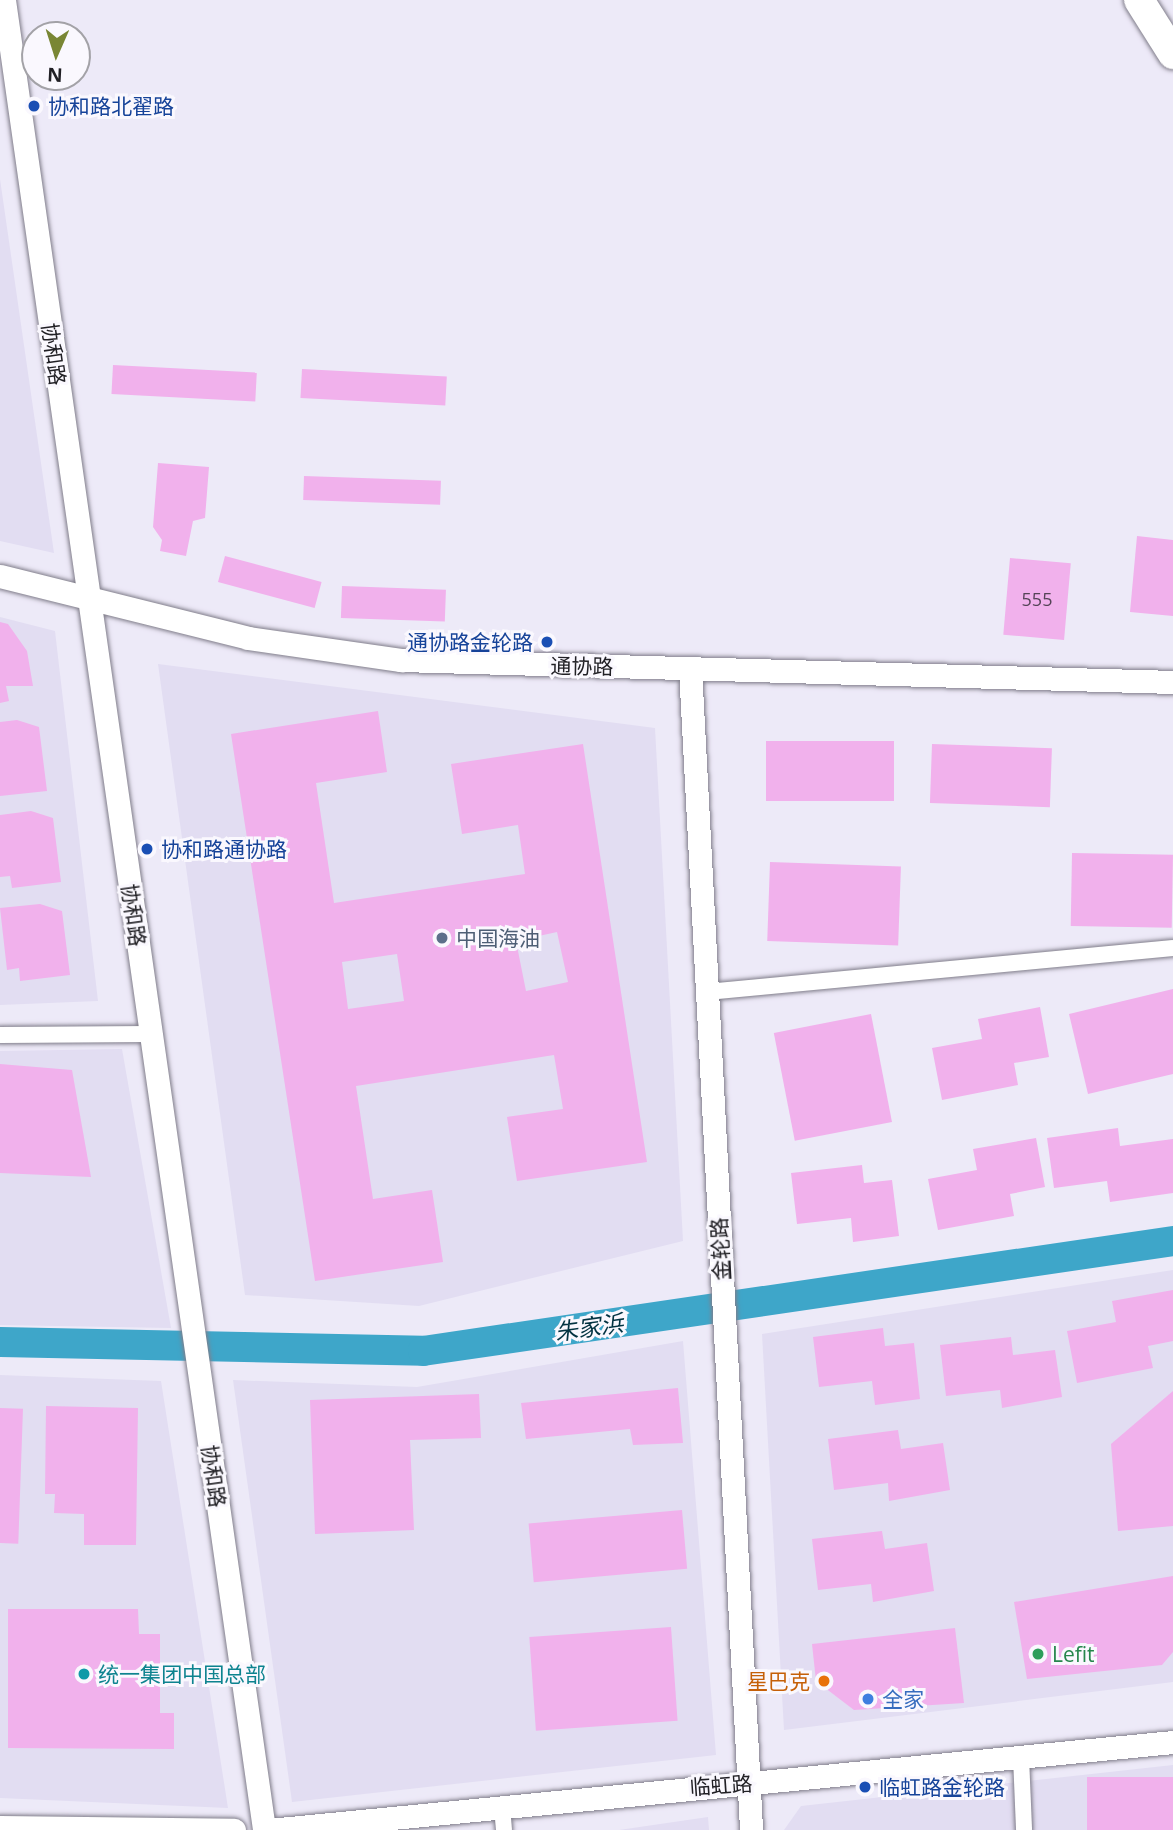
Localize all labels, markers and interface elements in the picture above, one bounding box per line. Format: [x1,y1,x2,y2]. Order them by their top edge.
north arrow [21,21,91,91]
text: N [47,62,63,88]
place label: 协和路北翟路 [48,93,174,119]
marker: 协和路北翟路 [26,98,42,114]
street label: 协和路 [37,321,71,387]
house number: 555 [1022,588,1052,610]
place label: 通协路金轮路 [407,629,533,655]
marker: 通协路金轮路 [539,634,555,650]
street label: 通协路 [550,653,614,679]
place label: 协和路通协路 [161,836,287,862]
marker: 协和路通协路 [139,841,155,857]
street label: 协和路 [117,882,151,948]
place label: 中国海油 [456,925,540,951]
marker: 中国海油 [434,930,450,946]
street label: 金轮路 [706,1217,734,1281]
water label: 朱家浜 [553,1309,625,1345]
street label: 协和路 [197,1443,231,1509]
place label: Lefit [1052,1641,1095,1667]
marker: Lefit [1030,1646,1046,1662]
place label: 统一集团中国总部 [98,1661,266,1687]
marker: 统一集团中国总部 [76,1666,92,1682]
place label: 星巴克 [747,1668,810,1694]
marker: 星巴克 [816,1673,832,1689]
place label: 全家 [882,1686,924,1712]
marker: 全家 [860,1691,876,1707]
street label: 临虹路 [689,1770,753,1800]
place label: 临虹路金轮路 [879,1774,1005,1800]
marker: 临虹路金轮路 [857,1779,873,1795]

